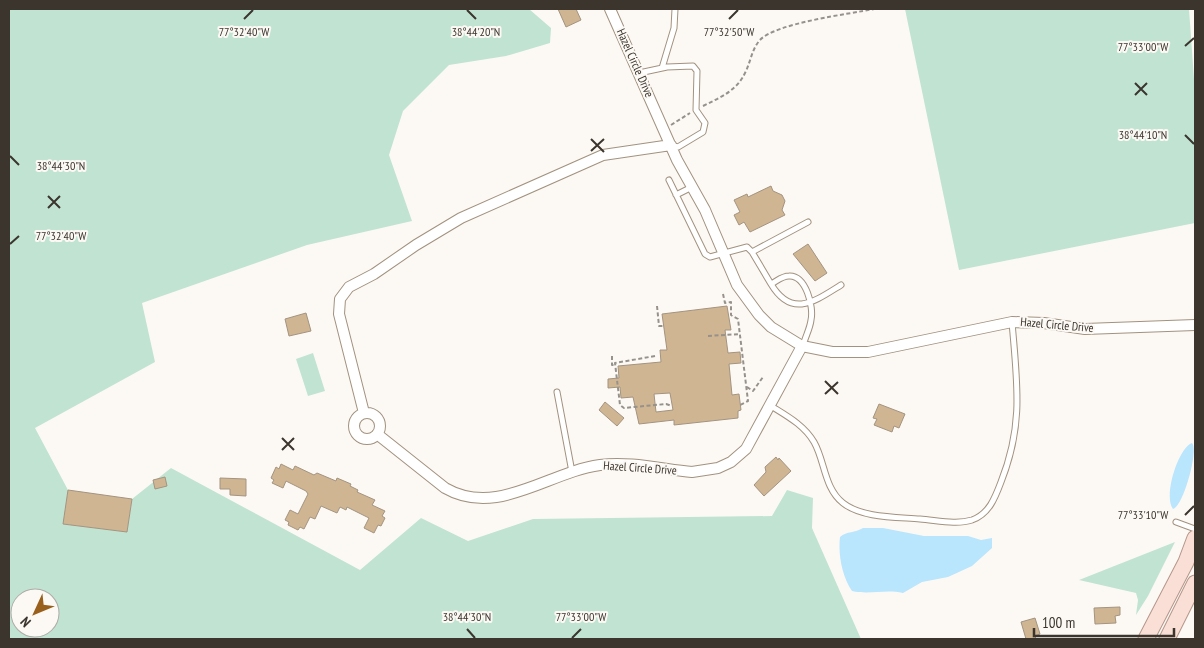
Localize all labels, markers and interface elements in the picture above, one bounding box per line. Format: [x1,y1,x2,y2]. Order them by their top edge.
text: 77°32'40"W [219,24,269,39]
text: 38°44'20"N [452,24,500,39]
text: 77°32'50"W [704,24,754,39]
street label: Hazel Circle Drive [614,26,657,99]
text: 77°33'00"W [1118,39,1168,54]
text: 38°44'10"N [1119,127,1167,142]
text: 38°44'30"N [37,158,85,173]
text: 77°32'40"W [36,228,86,243]
street label: Hazel Circle Drive [1020,314,1094,335]
street label: Hazel Circle Drive [603,457,677,478]
text: 77°33'10"W [1118,507,1168,522]
north arrow [10,588,60,638]
scale bar [1034,606,1174,638]
text: 38°44'30"N [443,609,491,624]
text: 77°33'00"W [556,609,606,624]
text: N [17,613,35,631]
text: 100 m [1042,613,1075,632]

